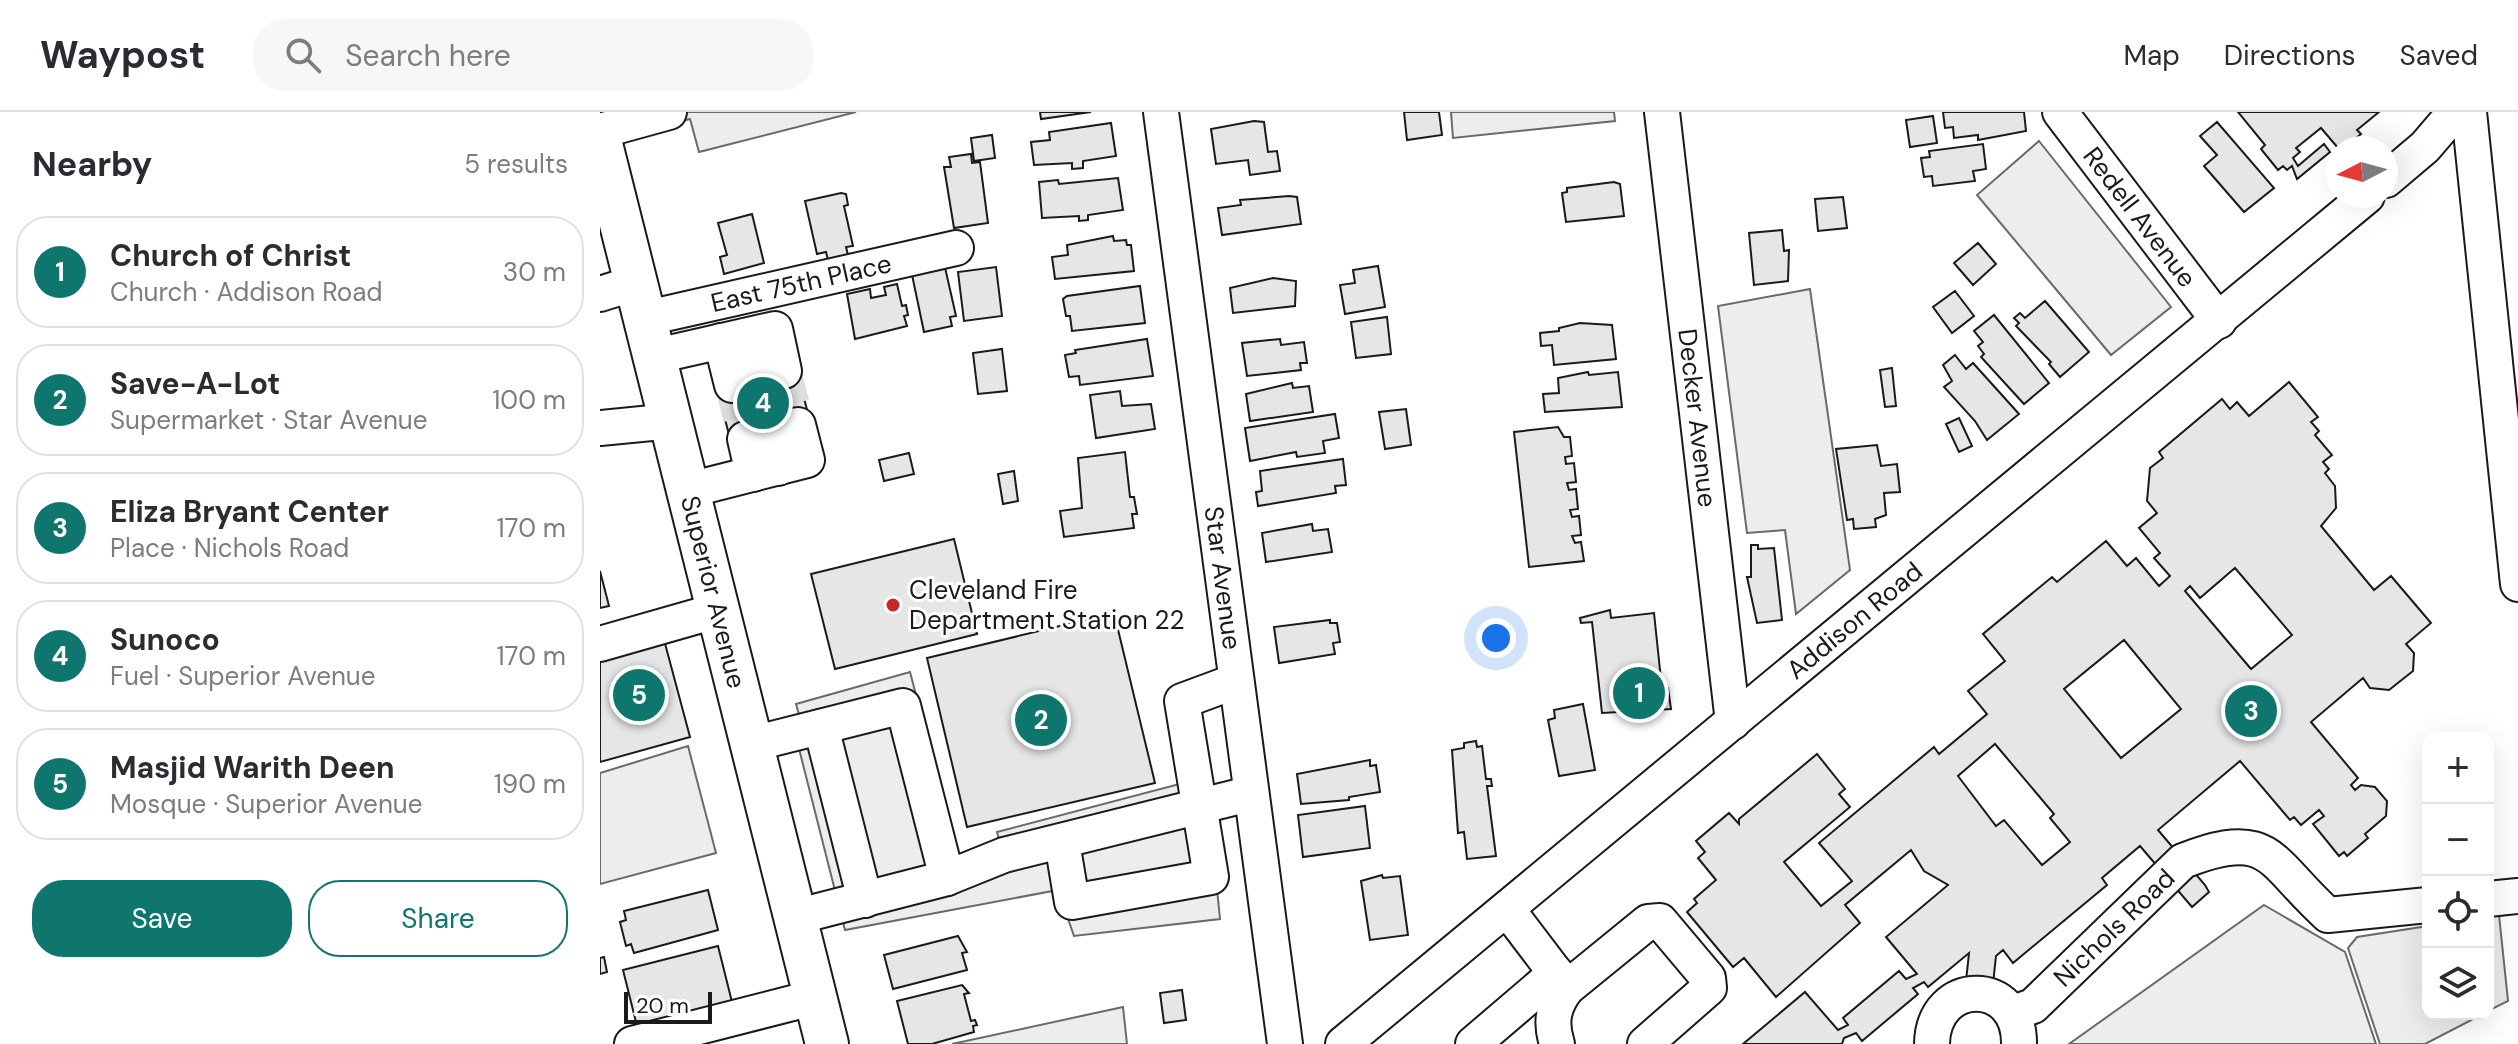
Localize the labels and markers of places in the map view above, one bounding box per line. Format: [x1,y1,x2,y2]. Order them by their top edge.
pin: 4 [737,373,789,433]
place label: Cleveland Fire Department Station 22 [909,573,1185,637]
marker: Cleveland Fire Department Station 22 [884,596,902,614]
pin: 1 [1613,663,1665,723]
pin: 5 [613,665,665,725]
pin: 3 [2225,681,2277,741]
pin: 2 [1015,690,1067,750]

